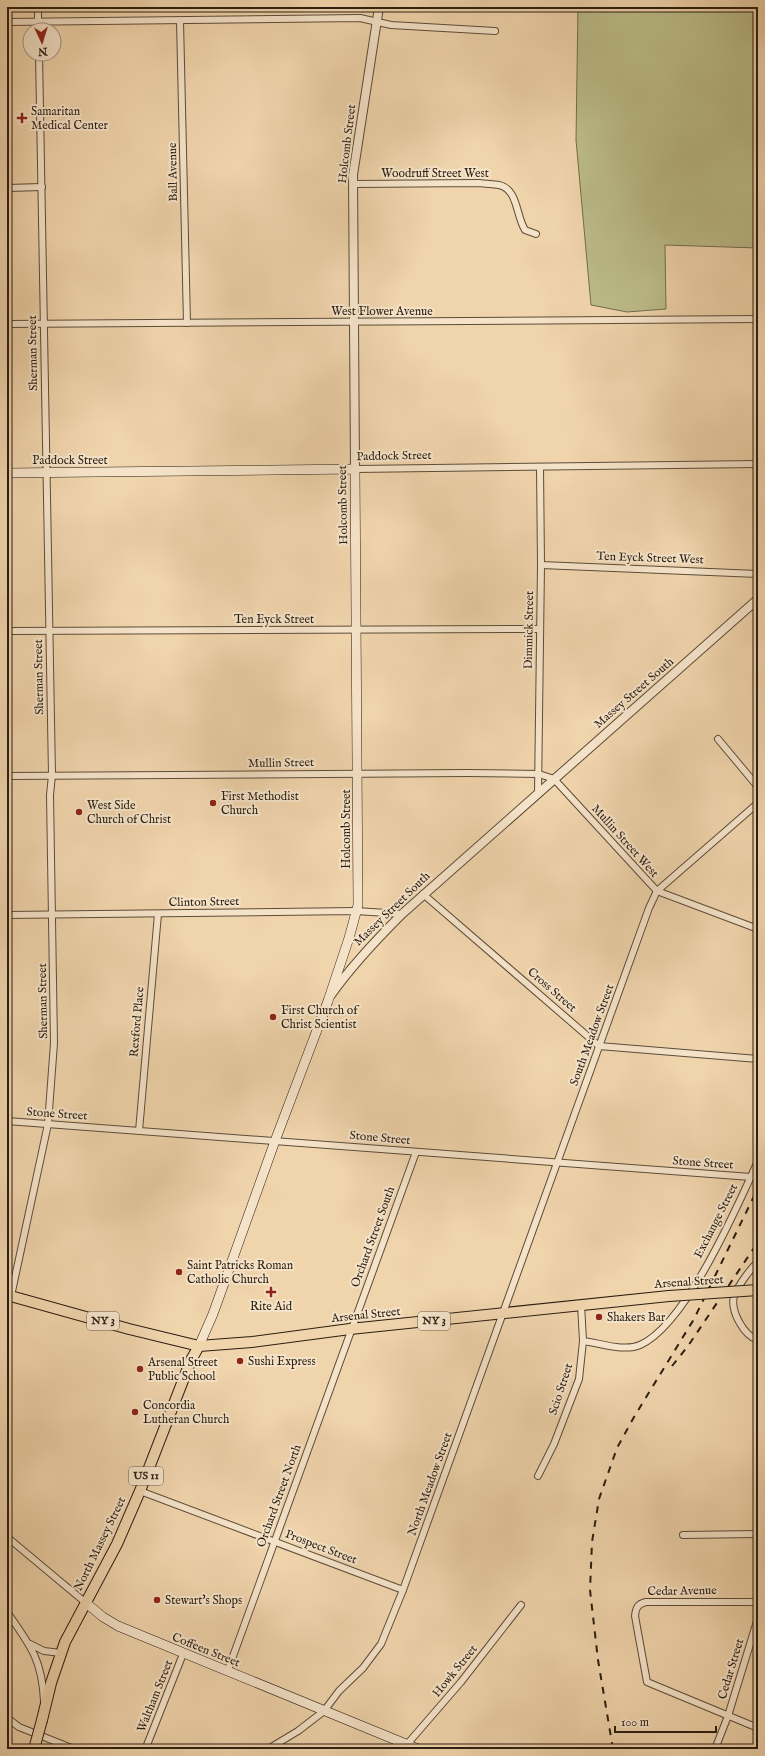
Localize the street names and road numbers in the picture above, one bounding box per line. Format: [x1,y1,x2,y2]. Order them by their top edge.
street label: Holcomb Street [335,104,359,184]
street label: Ball Avenue [165,142,181,202]
street label: Woodruff Street West [381,166,489,181]
street label: West Flower Avenue [331,304,433,319]
street label: Sherman Street [25,315,41,391]
street label: Paddock Street [356,448,432,464]
street label: Paddock Street [32,453,108,468]
street label: Holcomb Street [335,465,351,545]
street label: Ten Eyck Street West [596,549,704,567]
street label: Dimmick Street [521,591,537,669]
street label: Ten Eyck Street [234,612,314,627]
street label: Sherman Street [31,639,47,715]
street label: Massey Street South [591,654,677,732]
street label: Mullin Street [248,755,314,771]
street label: Holcomb Street [339,789,354,869]
street label: Mullin Street West [588,801,662,881]
street label: Massey Street South [351,868,434,949]
street label: Clinton Street [168,894,240,910]
street label: Sherman Street [35,963,51,1039]
street label: Cross Street [524,965,580,1015]
street label: South Meadow Street [567,982,617,1088]
street label: Rexford Place [126,986,148,1058]
street label: Stone Street [26,1104,88,1124]
street label: Stone Street [349,1128,411,1148]
street label: Stone Street [672,1153,734,1173]
street label: Exchange Street [691,1181,741,1261]
street label: Orchard Street South [348,1184,398,1289]
street label: Arsenal Street [653,1272,724,1292]
street label: Arsenal Street [330,1304,401,1326]
road number: NY 3 [87,1312,119,1330]
road number: NY 3 [418,1312,450,1330]
street label: Scio Street [546,1361,576,1417]
street label: North Meadow Street [404,1430,456,1538]
street label: Orchard Street North [253,1442,305,1549]
road number: US 11 [129,1467,163,1485]
street label: North Massey Street [71,1495,129,1593]
street label: Prospect Street [283,1526,359,1569]
street label: Cedar Avenue [647,1583,717,1599]
street label: Coffeen Street [170,1630,242,1670]
street label: Cedar Street [715,1637,747,1701]
street label: Howk Street [429,1642,481,1700]
street label: Waltham Street [134,1658,176,1734]

